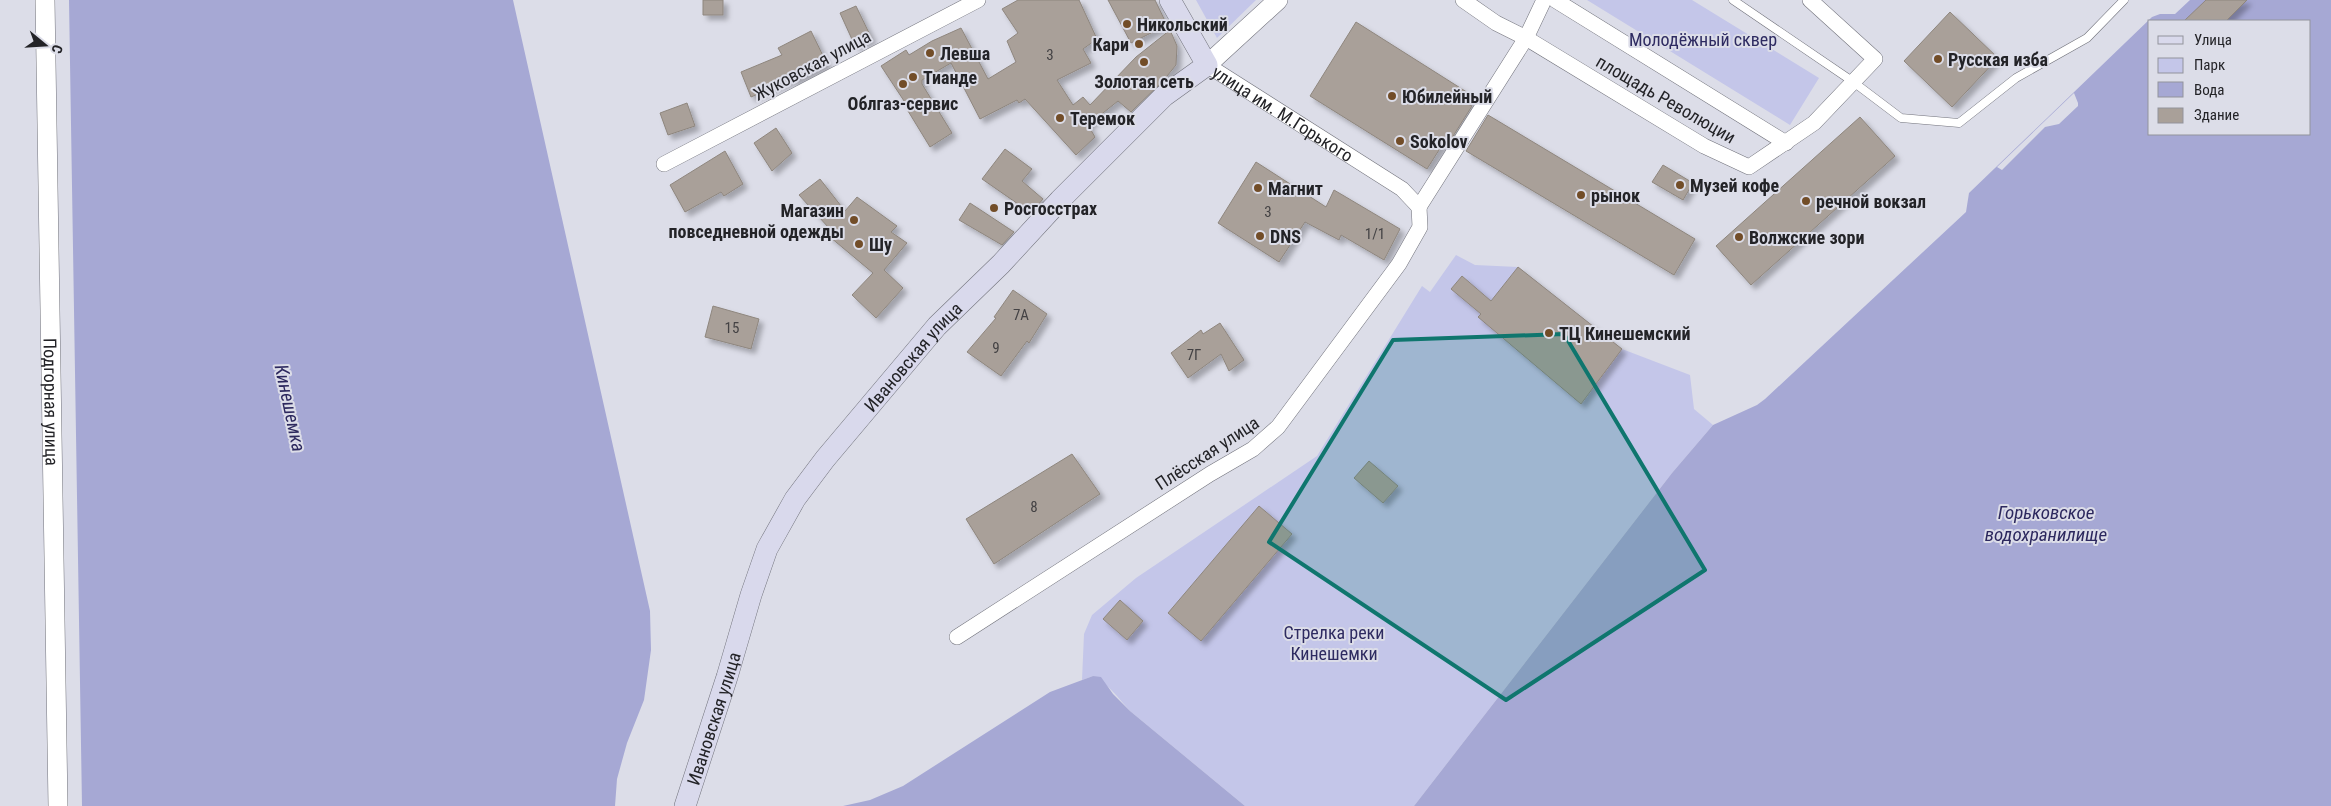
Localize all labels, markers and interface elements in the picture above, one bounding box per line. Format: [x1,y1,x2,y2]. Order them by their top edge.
place label: Никольский [1137,14,1228,35]
marker: Никольский [1121,18,1133,30]
north arrow [20,20,70,70]
legend [2148,20,2311,135]
street label: Жуковская улица [750,25,874,105]
park label: Молодёжный сквер [1629,29,1777,50]
text: Улица [2194,31,2232,49]
place label: Кари [1092,34,1129,55]
marker: Кари [1133,38,1145,50]
text: С [49,43,66,55]
place label: Левша [940,43,990,64]
house number: 3 [1046,46,1054,64]
marker: Левша [924,47,936,59]
place label: Русская изба [1948,49,2048,70]
street label: площадь Революции [1593,51,1739,147]
marker: Русская изба [1932,53,1944,65]
marker: Золотая сеть [1138,56,1150,68]
text: Парк [2194,56,2225,74]
street label: улица им. М.Горького [1209,61,1357,166]
place label: Тианде [923,67,978,88]
marker: Тианде [907,71,919,83]
place label: Золотая сеть [1094,71,1194,92]
marker: Облгаз-сервис [897,78,909,90]
text: Вода [2194,81,2224,99]
place label: Юбилейный [1402,86,1492,107]
marker: Юбилейный [1386,90,1398,102]
place label: Облгаз-сервис [848,93,958,114]
text: Здание [2194,106,2239,124]
place label: Теремок [1070,108,1135,129]
marker: Теремок [1054,112,1066,124]
place label: Sokolov [1410,131,1468,152]
marker: Sokolov [1394,135,1406,147]
place label: Музей кофе [1690,175,1780,196]
place label: Магнит [1268,178,1323,199]
marker: Музей кофе [1674,179,1686,191]
marker: Магнит [1252,182,1264,194]
place label: рынок [1591,185,1640,206]
marker: рынок [1575,189,1587,201]
place label: речной вокзал [1816,191,1926,212]
marker: речной вокзал [1800,195,1812,207]
place label: Росгосстрах [1004,198,1097,219]
place label: Магазин повседневной одежды [669,200,844,242]
marker: Росгосстрах [988,202,1000,214]
house number: 3 [1264,203,1272,221]
marker: Магазин повседневной одежды [848,214,860,226]
house number: 1/1 [1365,225,1385,243]
place label: DNS [1270,226,1301,247]
place label: Волжские зори [1749,227,1864,248]
marker: DNS [1254,230,1266,242]
marker: Волжские зори [1733,231,1745,243]
place label: Шу [869,234,892,255]
marker: Шу [853,238,865,250]
street label: Ивановская улица [859,298,966,415]
house number: 7А [1013,306,1029,324]
house number: 15 [725,319,739,337]
place label: ТЦ Кинешемский [1559,323,1691,344]
marker: ТЦ Кинешемский [1543,327,1555,339]
street label: Подгорная улица [40,338,63,466]
house number: 9 [992,339,1000,357]
house number: 7Г [1187,346,1201,364]
water label: Кинешемка [270,362,310,454]
street label: Плёсская улица [1151,412,1263,494]
house number: 8 [1030,498,1038,516]
water label: Горьковское водохранилище [1985,501,2107,546]
park label: Стрелка реки Кинешемки [1284,622,1384,664]
street label: Ивановская улица [682,650,744,787]

